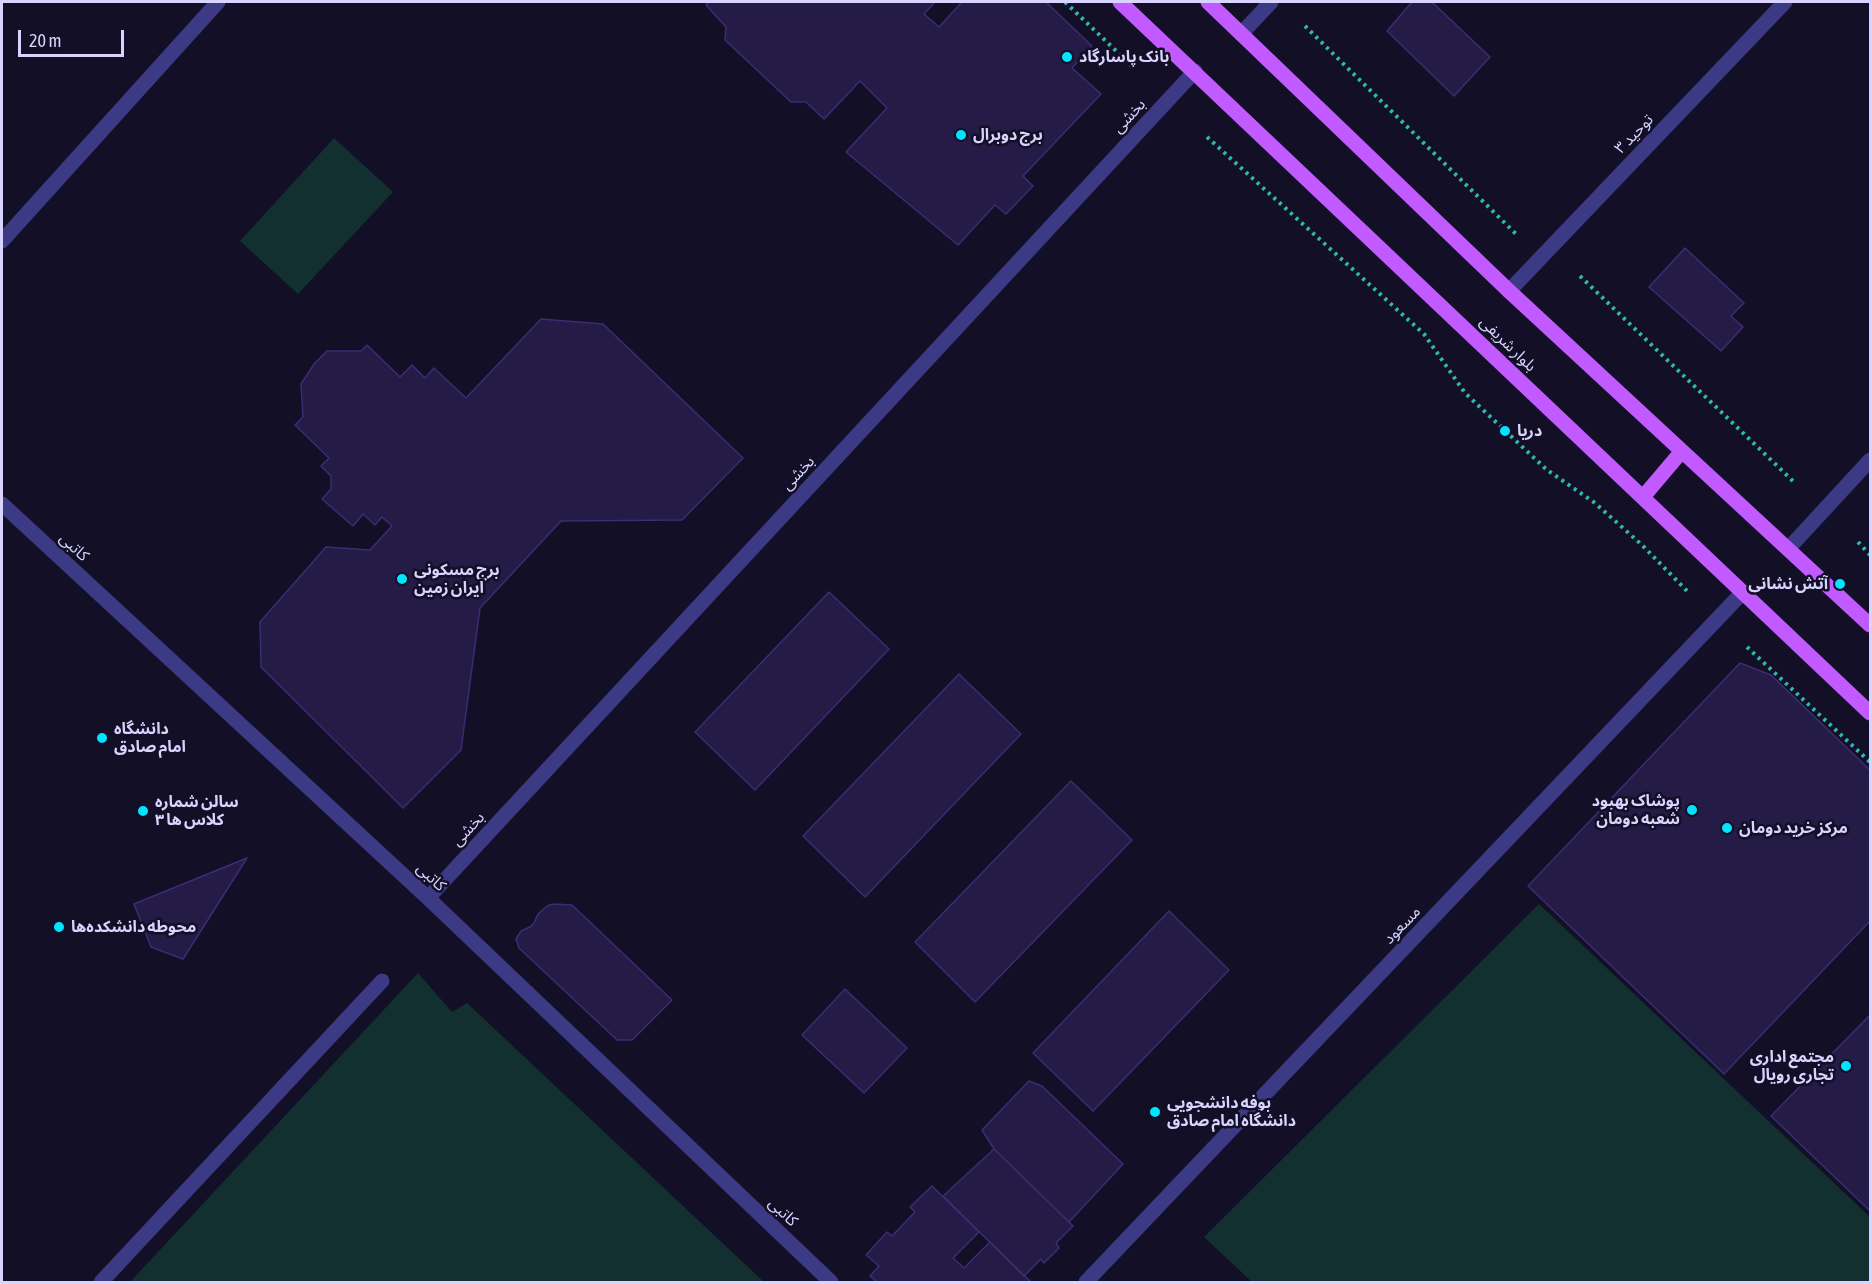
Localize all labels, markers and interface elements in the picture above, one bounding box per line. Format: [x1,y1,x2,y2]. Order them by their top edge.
scale bar [21,18,128,56]
text: 20 m [29,30,61,51]
place label: بانک پاسارگاد [1079,47,1169,67]
marker: بانک پاسارگاد [1060,50,1074,64]
street label: بخشی [1108,95,1150,137]
street label: توحید ۳ [1611,110,1657,158]
place label: برج دوبرال [973,125,1043,145]
marker: برج دوبرال [954,128,968,142]
street label: بلوار شریفی [1476,312,1540,376]
place label: دریا [1517,421,1542,441]
marker: دریا [1498,424,1512,438]
street label: بخشی [777,452,819,494]
street label: کاتبی [55,529,93,565]
place label: برج مسکونی ایران زمین [414,560,499,598]
marker: برج مسکونی ایران زمین [395,572,409,586]
place label: آتش نشانی [1748,574,1828,594]
marker: آتش نشانی [1833,577,1847,591]
place label: دانشگاه امام صادق [114,719,186,757]
marker: دانشگاه امام صادق [95,731,109,745]
place label: پوشاک بهبود شعبه دومان [1592,791,1680,829]
place label: سالن شماره ۳ کلاس ها [155,792,239,830]
marker: پوشاک بهبود شعبه دومان [1685,803,1699,817]
marker: سالن شماره ۳ کلاس ها [136,804,150,818]
street label: بخشی [447,808,489,850]
place label: مرکز خرید دومان [1739,818,1848,838]
marker: مرکز خرید دومان [1720,821,1734,835]
street label: کاتبی [412,859,450,895]
street label: مسعود [1379,902,1425,948]
place label: محوطه دانشکده‌ها [71,917,196,937]
marker: محوطه دانشکده‌ها [52,920,66,934]
place label: مجتمع اداری تجاری رویال [1750,1047,1834,1085]
marker: مجتمع اداری تجاری رویال [1839,1059,1853,1073]
place label: بوفه دانشجویی دانشگاه امام صادق [1167,1093,1296,1131]
marker: بوفه دانشجویی دانشگاه امام صادق [1148,1105,1162,1119]
street label: کاتبی [764,1194,802,1230]

